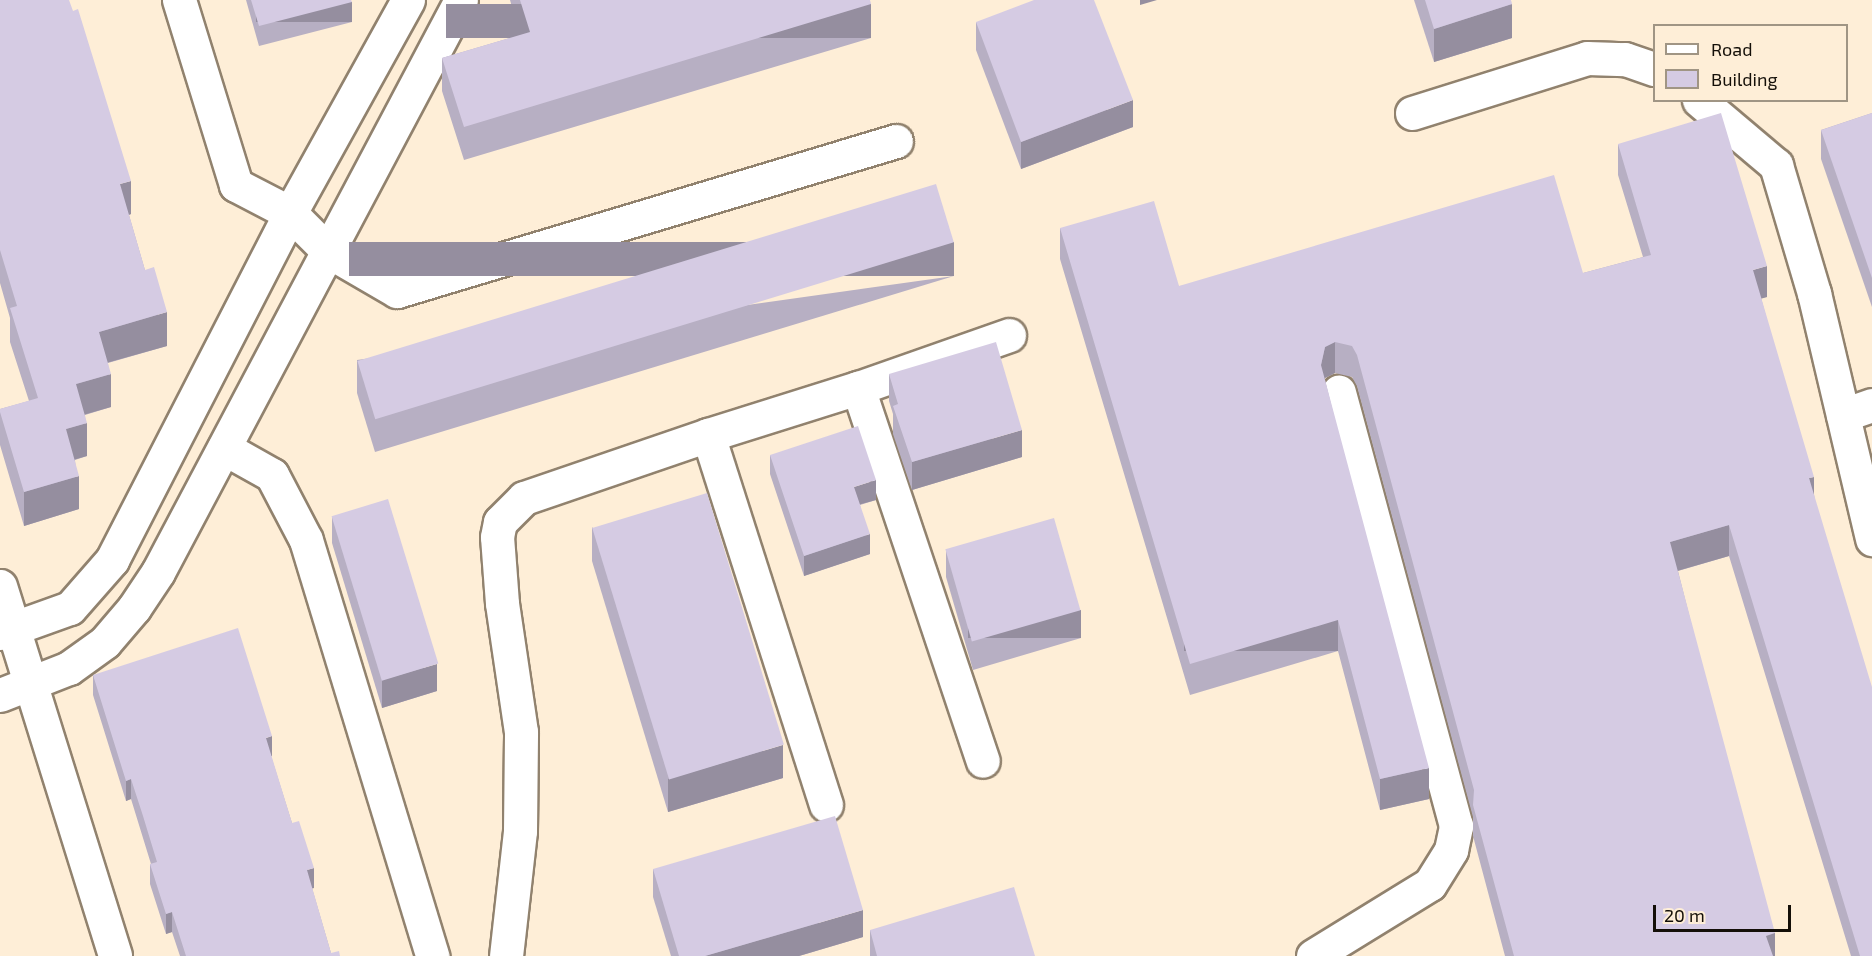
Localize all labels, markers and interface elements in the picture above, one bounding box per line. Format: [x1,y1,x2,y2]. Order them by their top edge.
legend [1653,24,1848,102]
text: Road [1711,38,1752,60]
text: Building [1711,68,1778,90]
scale bar [1656,893,1794,931]
text: 20 m [1664,904,1705,926]

